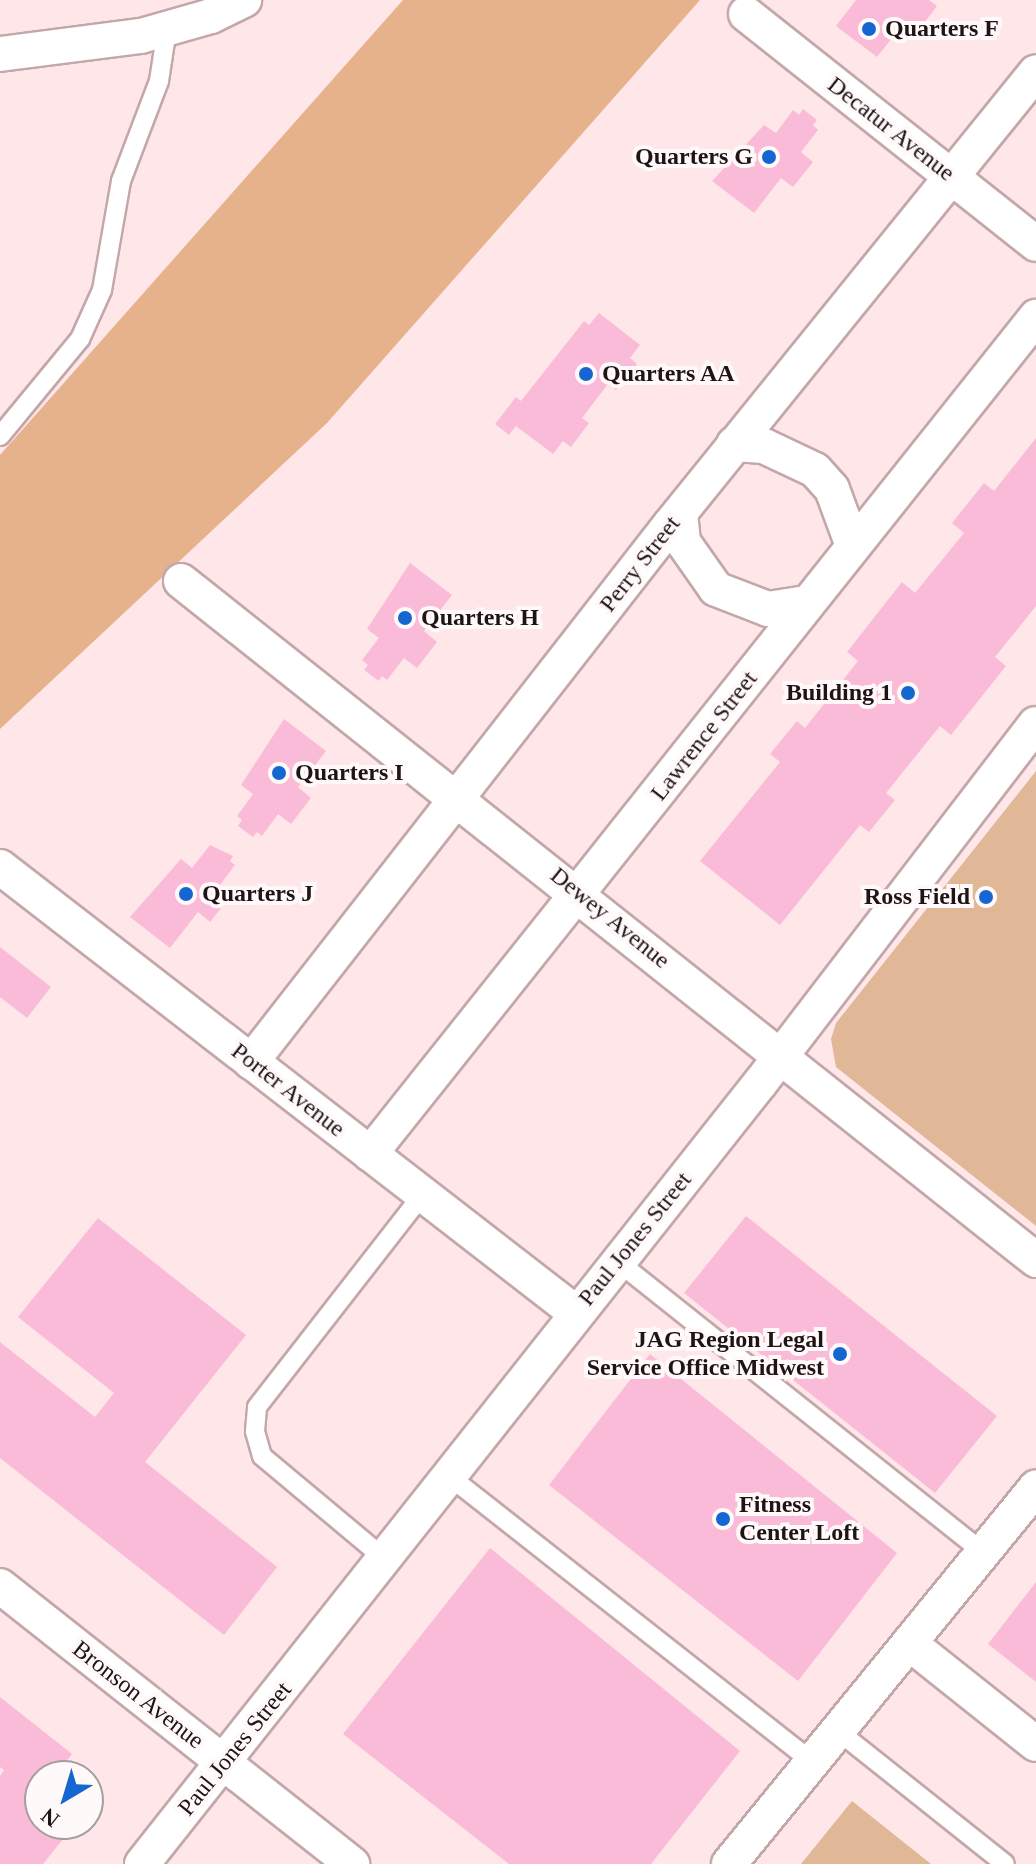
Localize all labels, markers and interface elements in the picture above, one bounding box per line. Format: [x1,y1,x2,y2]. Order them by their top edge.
place label: Quarters F [885,15,999,43]
marker: Quarters F [860,20,878,38]
street label: Decatur Avenue [821,70,961,188]
place label: Quarters G [635,143,753,171]
marker: Quarters G [760,148,778,166]
place label: Quarters AA [602,360,736,388]
marker: Quarters AA [577,365,595,383]
street label: Perry Street [594,510,686,618]
place label: Quarters H [421,604,539,632]
marker: Quarters H [396,609,414,627]
street label: Lawrence Street [644,665,764,807]
place label: Building 1 [786,679,892,707]
marker: Building 1 [899,684,917,702]
place label: Quarters I [295,759,404,787]
marker: Quarters I [270,764,288,782]
street label: Dewey Avenue [544,861,676,975]
place label: Quarters J [202,880,313,908]
place label: Ross Field [864,883,970,911]
marker: Quarters J [177,885,195,903]
marker: Ross Field [977,888,995,906]
street label: Porter Avenue [225,1036,351,1144]
street label: Paul Jones Street [572,1166,698,1312]
place label: JAG Region Legal Service Office Midwest [587,1326,824,1382]
marker: JAG Region Legal Service Office Midwest [831,1345,849,1363]
place label: Fitness Center Loft [739,1491,860,1547]
marker: Fitness Center Loft [714,1510,732,1528]
street label: Bronson Avenue [66,1634,210,1756]
street label: Paul Jones Street [172,1676,298,1822]
north arrow [24,1760,104,1840]
text: N [36,1803,64,1832]

